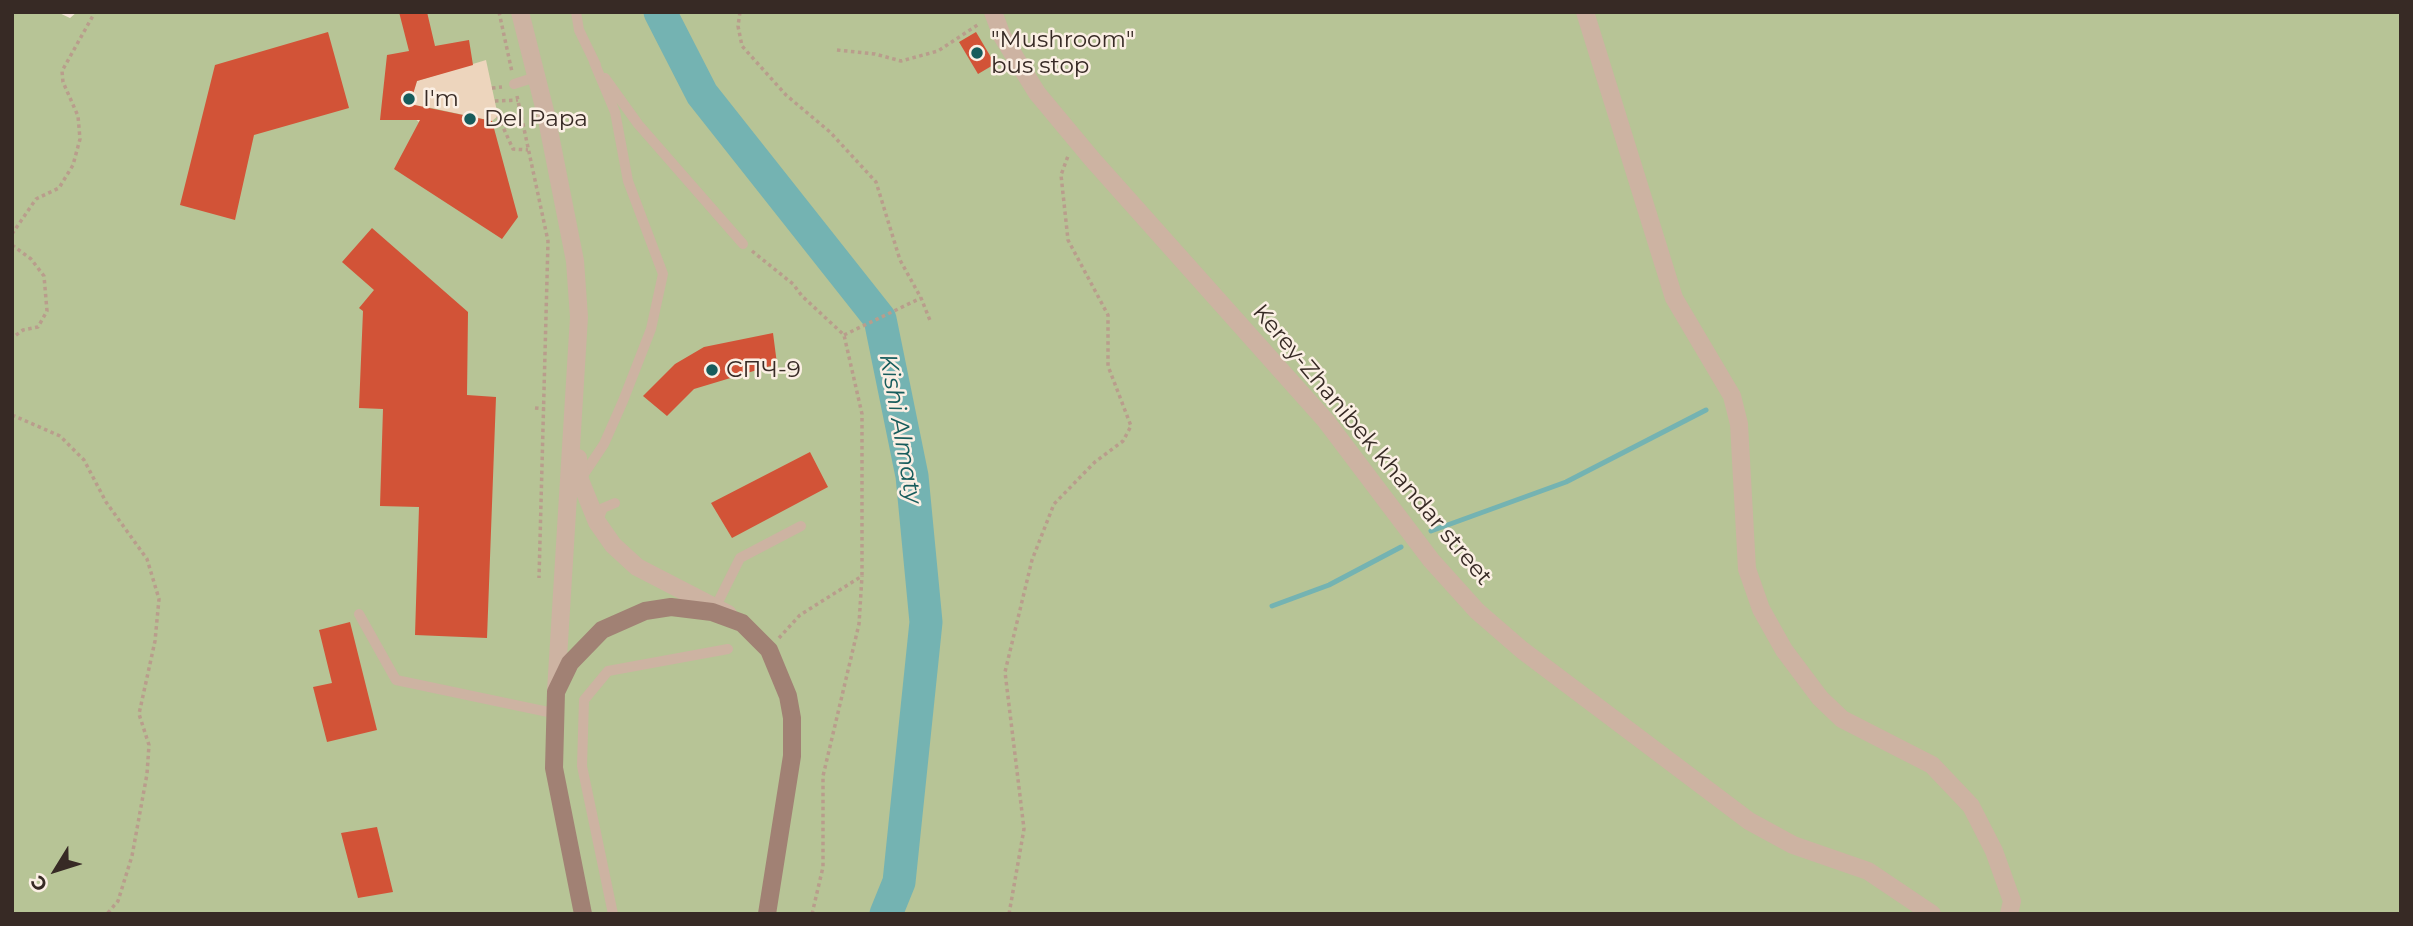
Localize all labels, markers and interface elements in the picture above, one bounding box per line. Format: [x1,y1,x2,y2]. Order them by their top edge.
place label: "Mushroom" bus stop [991,26,1135,80]
marker: "Mushroom" bus stop [969,45,985,61]
place label: I'm [423,85,459,113]
marker: I'm [401,91,417,107]
place label: Del Papa [484,105,588,133]
marker: Del Papa [462,111,478,127]
street label: Kerey-Zhanibek khandar street [1246,299,1498,591]
water label: Kіshі Almaty [873,352,927,506]
place label: СПЧ-9 [726,356,801,384]
marker: СПЧ-9 [704,362,720,378]
north arrow [21,835,91,905]
text: С [26,871,52,896]

